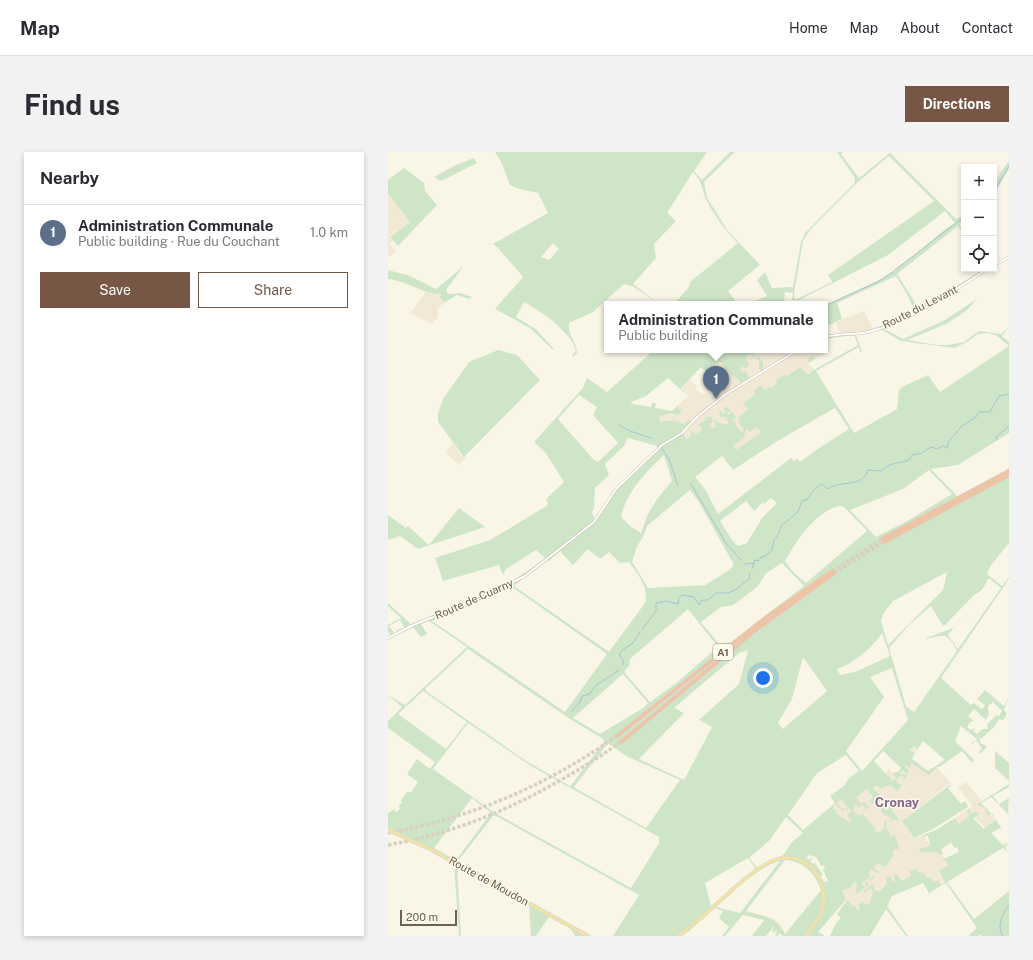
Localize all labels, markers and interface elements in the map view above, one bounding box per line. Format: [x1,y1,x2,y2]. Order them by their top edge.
text: Map [20,17,60,39]
text: Home [789,20,828,36]
text: Map [850,20,878,36]
text: About [900,20,940,36]
text: Contact [962,20,1013,36]
button: Directions [905,86,1009,122]
text: Find us [24,88,120,121]
map controls [961,164,997,272]
button: + [961,164,997,200]
text: Nearby [40,168,99,188]
button: − [961,200,997,236]
text: Administration Communale [78,217,273,234]
text: 1 [50,225,56,240]
text: 1.0 km [310,225,348,240]
text: Public building · Rue du Couchant [78,234,280,249]
button: locate [961,236,997,272]
button: Save [40,272,190,308]
button: Share [198,272,348,308]
street label: Route du Levant [881,283,959,331]
popup [604,301,828,353]
text: Administration Communale [618,311,814,328]
text: Public building [618,328,708,343]
pin: 1 [703,366,729,399]
street label: Route de Cuarny [433,576,515,622]
road number: A1 [713,644,733,660]
your location [753,668,773,688]
district label: Cronay [875,795,920,810]
street label: Route de Moudon [447,854,531,908]
scale bar [400,908,457,927]
text: 200 m [406,911,438,923]

